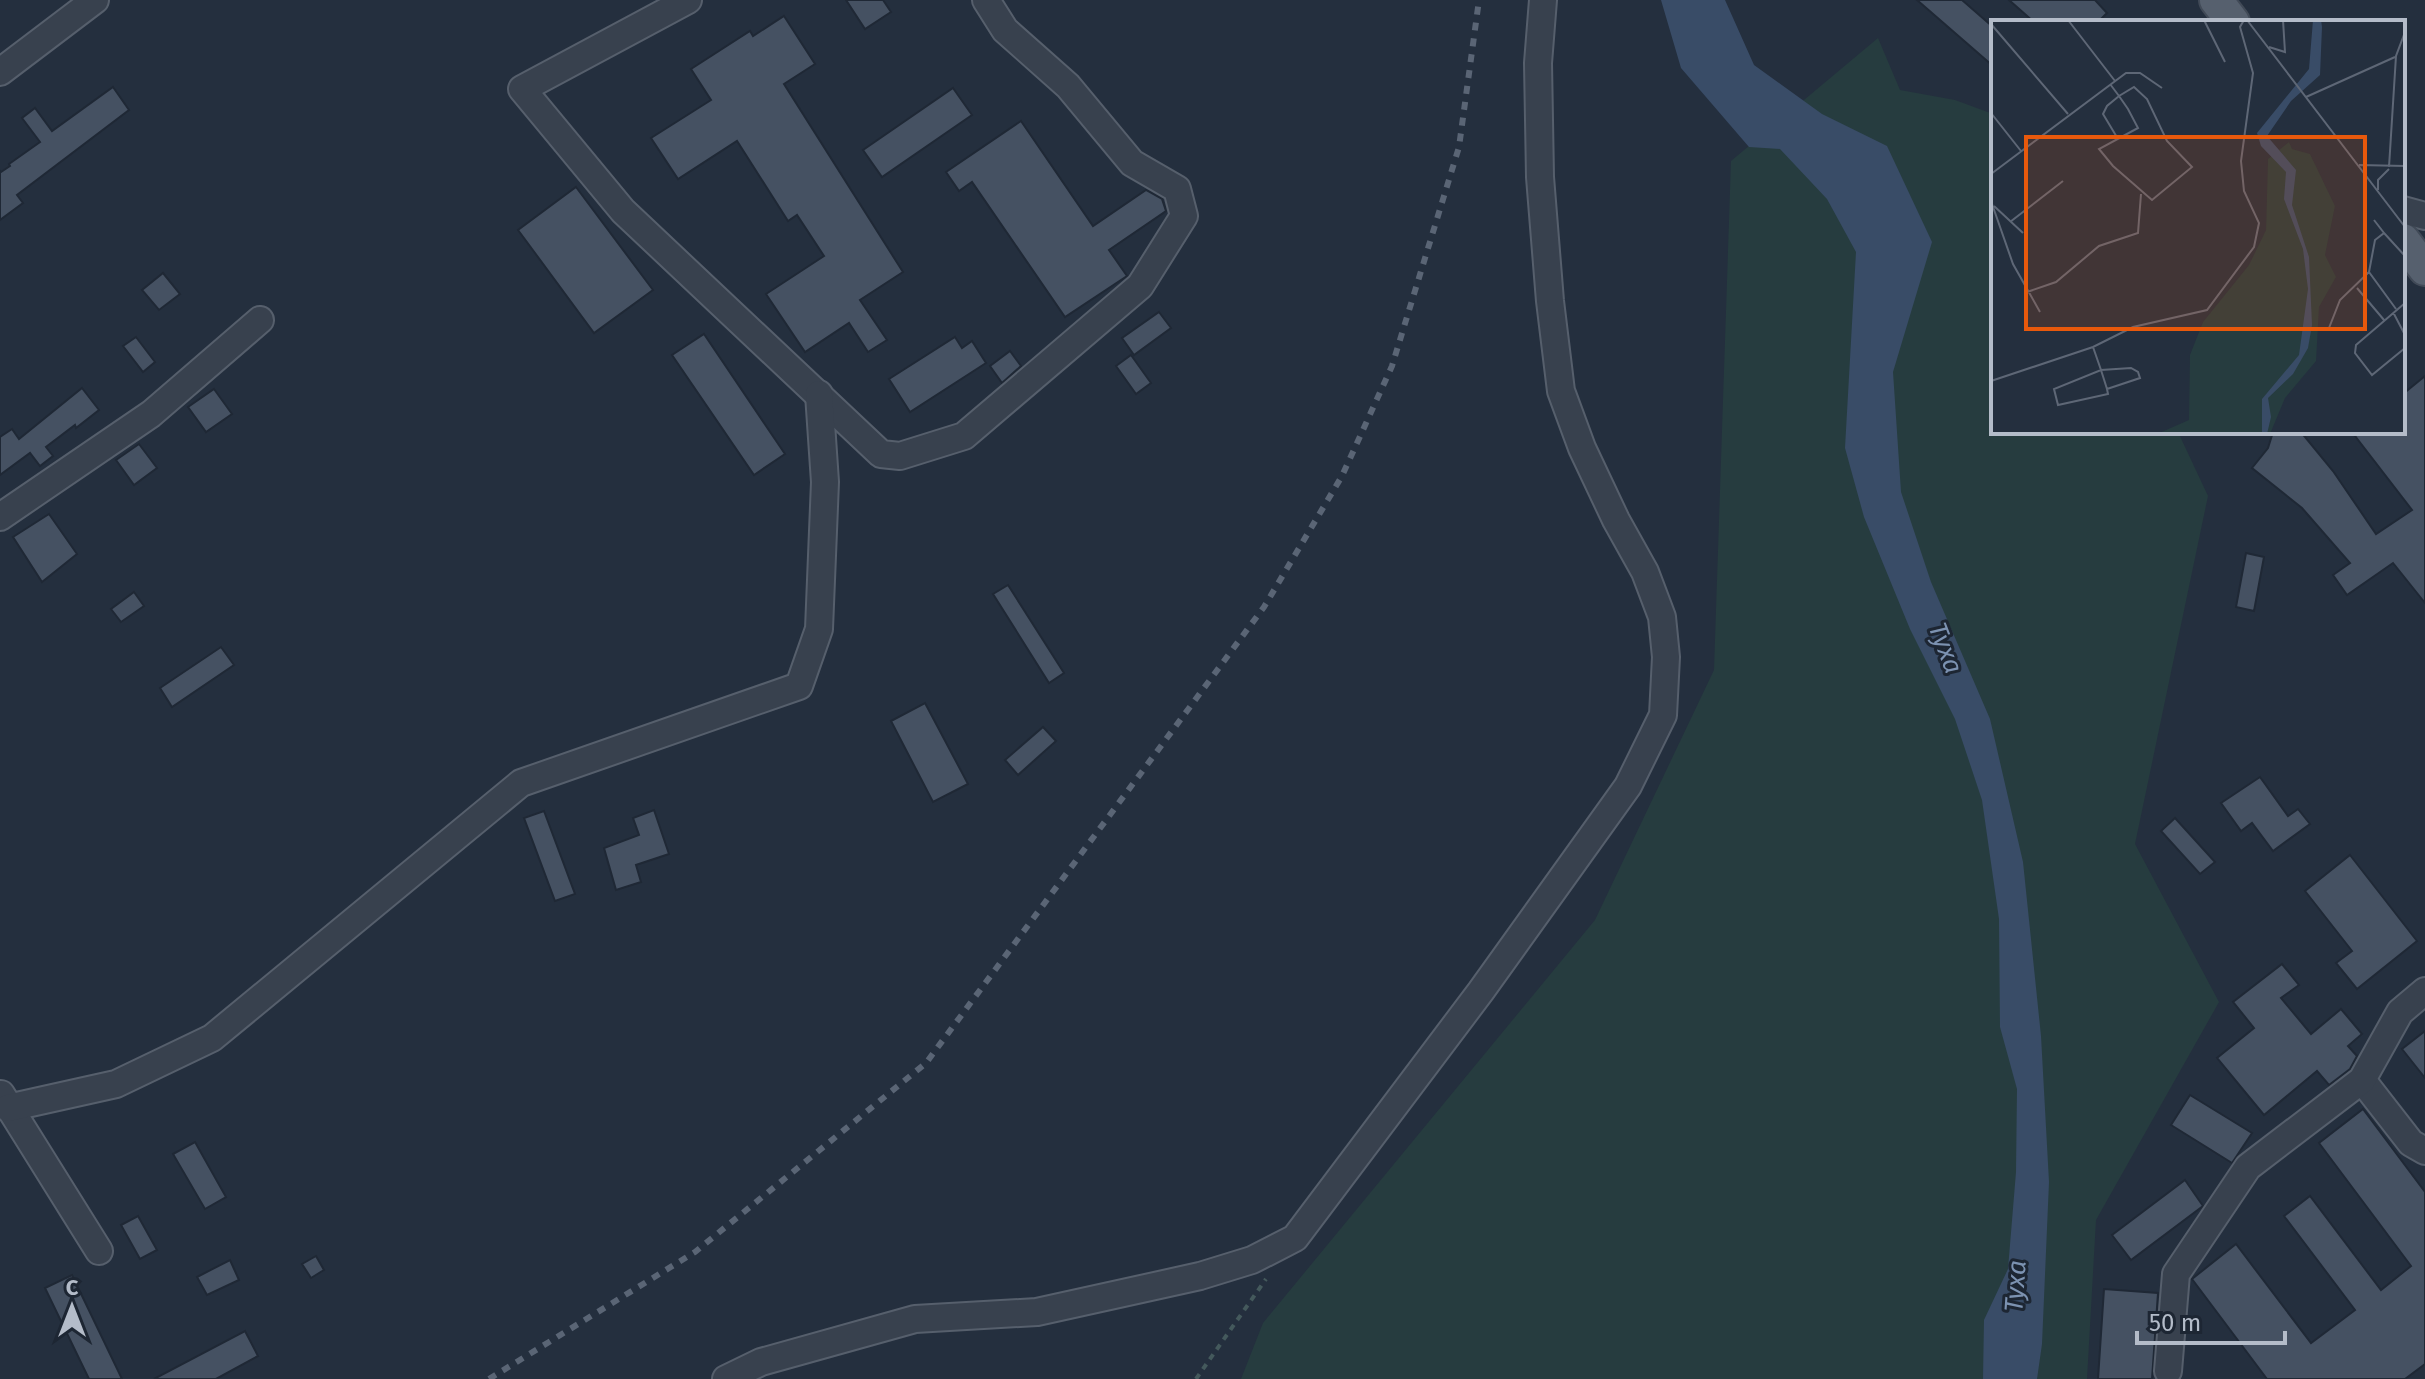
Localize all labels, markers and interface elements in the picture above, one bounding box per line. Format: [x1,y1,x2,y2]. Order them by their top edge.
inset map [1991,20,2405,434]
water label: Туха [1922,618,1969,678]
water label: Туха [1998,1259,2033,1313]
north arrow [32,1267,112,1347]
text: С [66,1274,79,1301]
scale bar [2137,1295,2285,1345]
text: 50 m [2149,1309,2201,1337]

